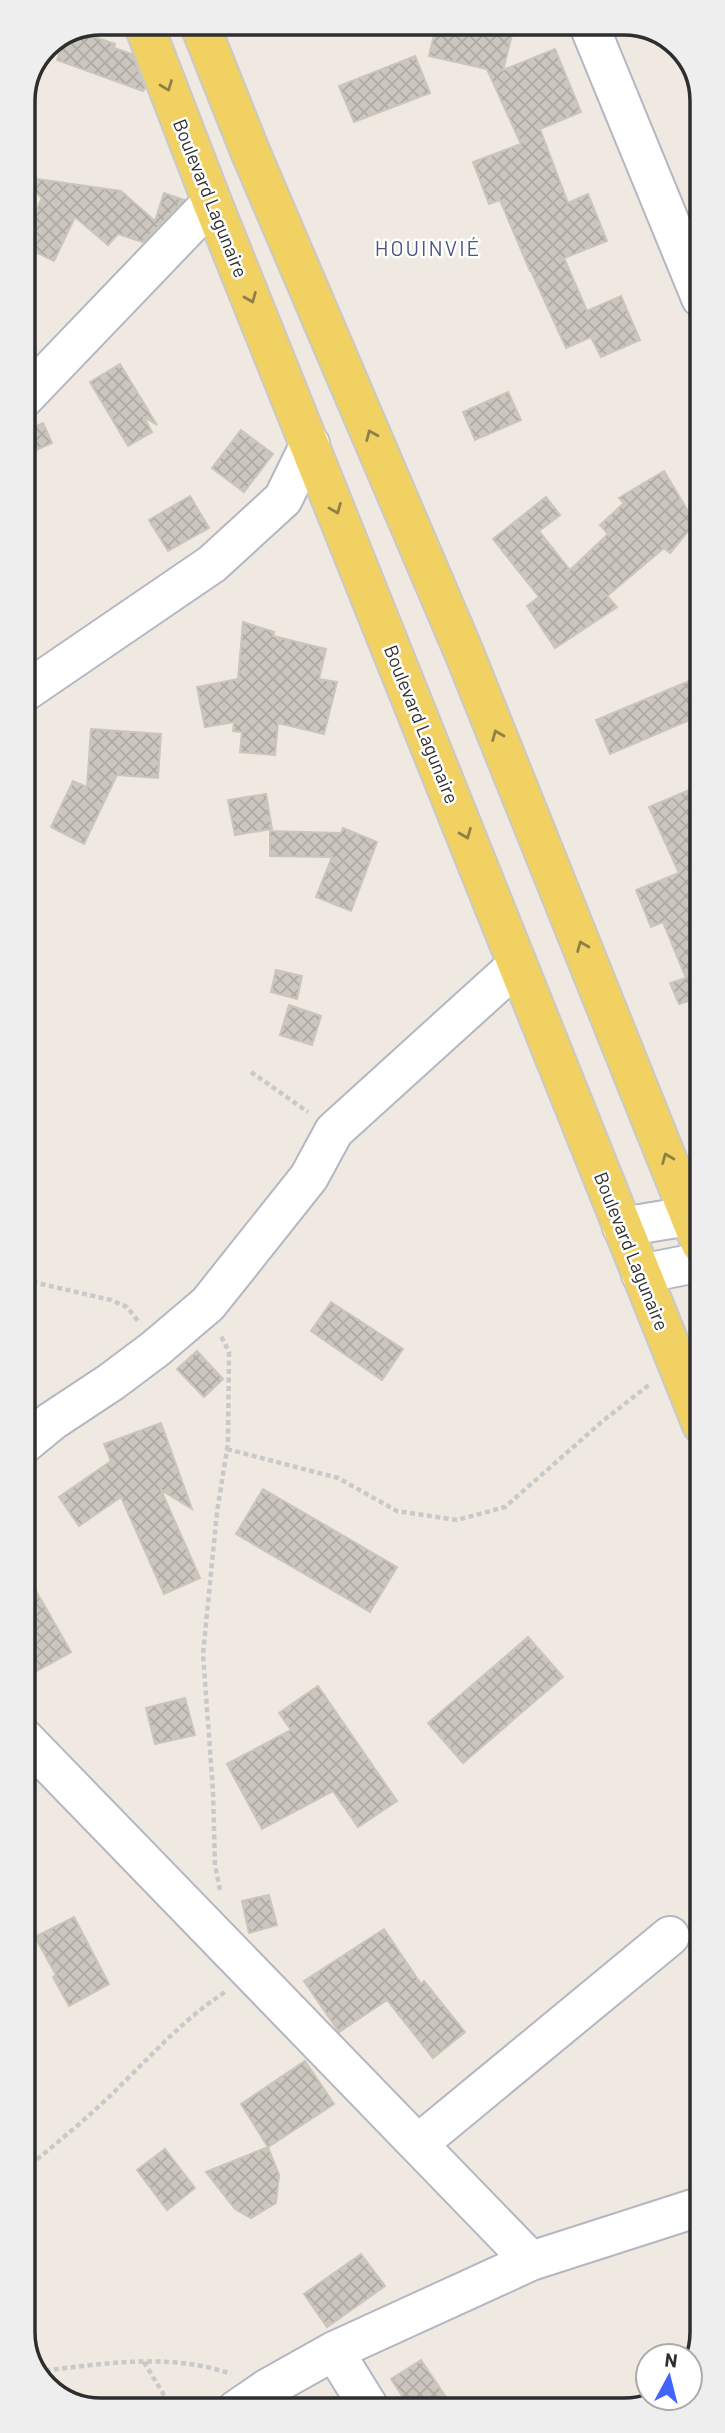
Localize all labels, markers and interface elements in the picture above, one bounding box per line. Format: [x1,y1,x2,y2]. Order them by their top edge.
one-way arrow [159,80,173,92]
street label: Boulevard Lagunaire [169,115,253,281]
district label: HOUINVIÉ [375,235,481,260]
one-way arrow [242,291,256,303]
one-way arrow [365,430,379,443]
one-way arrow [328,502,342,514]
street label: Boulevard Lagunaire [380,641,464,807]
one-way arrow [492,730,506,742]
one-way arrow [457,827,471,839]
one-way arrow [577,941,591,953]
one-way arrow [661,1152,675,1165]
street label: Boulevard Lagunaire [590,1168,674,1334]
north arrow [634,2342,704,2412]
text: N [663,2347,679,2372]

